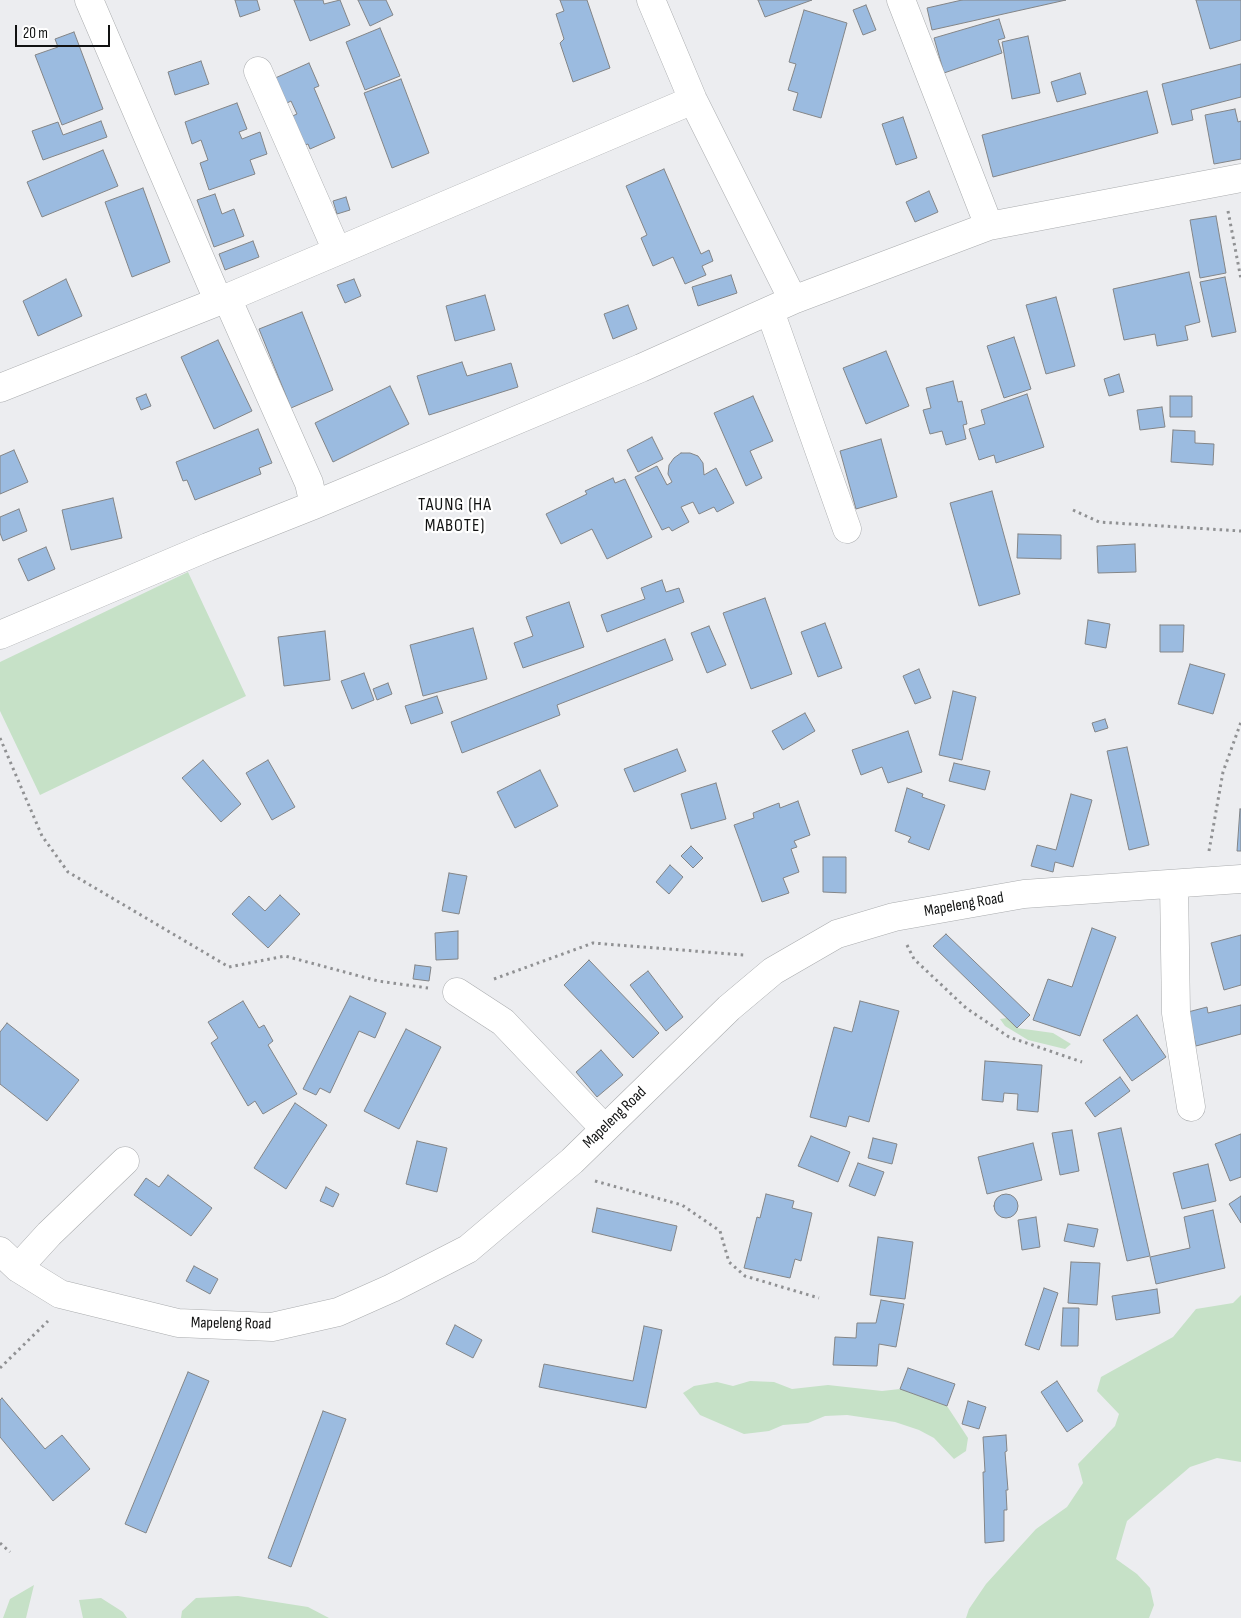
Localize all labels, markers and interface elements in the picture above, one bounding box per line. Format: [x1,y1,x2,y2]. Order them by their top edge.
scale bar [18,15,112,47]
text: 20 m [23,24,48,43]
district label: TAUNG (HA MABOTE) [417,494,493,536]
street label: Mapeleng Road [923,889,1005,921]
street label: Mapeleng Road [579,1083,651,1153]
street label: Mapeleng Road [191,1314,271,1334]

